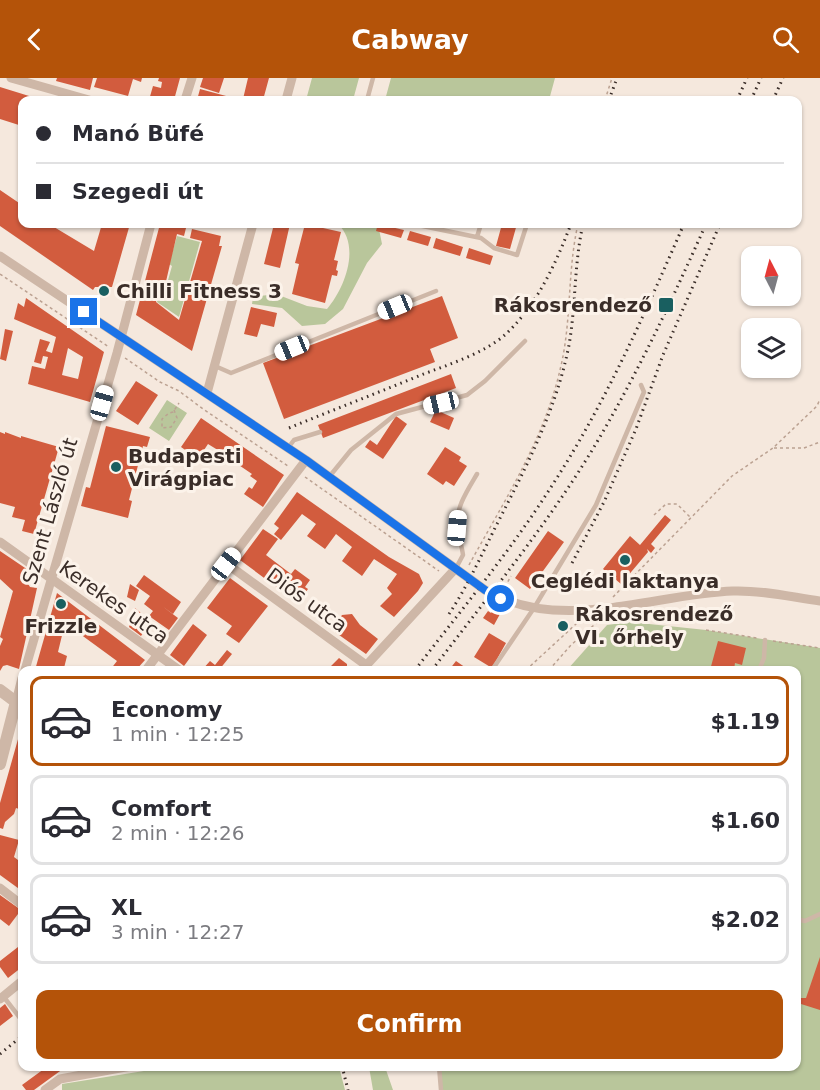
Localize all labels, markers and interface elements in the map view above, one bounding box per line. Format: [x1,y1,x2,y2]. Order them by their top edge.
icon: back [18,23,51,56]
icon: search [769,23,802,56]
text: Cabway [351,24,469,55]
text: Manó Büfé [72,121,204,146]
text: Szegedi út [72,179,203,204]
north arrow [741,246,801,306]
map controls [741,246,801,378]
place label: Chilli Fitness 3 [116,279,282,303]
marker: Chilli Fitness 3 [97,284,111,298]
car [375,292,415,322]
place label: Rákosrendező [494,293,652,317]
marker: Rákosrendező [657,296,675,314]
route end [70,298,97,325]
button: layers [741,318,801,378]
car [272,333,312,363]
car [88,383,116,423]
car [421,390,461,416]
street label: Szent László út [18,435,82,587]
place label: Budapesti Virágpiac [128,444,242,491]
marker: Budapesti Virágpiac [109,460,123,474]
car [446,509,468,547]
car [208,544,244,584]
marker: Ceglédi laktanya [618,553,632,567]
street label: Kerekes utca [55,555,173,649]
street label: Diós utca [262,563,352,637]
place label: Ceglédi laktanya [531,569,719,593]
route start [487,585,514,612]
marker: Frizzle [54,597,68,611]
place label: Rákosrendező VI. őrhely [575,602,733,649]
place label: Frizzle [25,614,97,638]
marker: Rákosrendező VI. őrhely [556,619,570,633]
icon: car [39,694,93,748]
text: Economy [111,697,222,722]
text: $1.19 [710,709,780,734]
text: 1 min · 12:25 [111,722,245,746]
icon: car [39,793,93,847]
text: Comfort [111,796,211,821]
text: $1.60 [710,808,780,833]
text: 2 min · 12:26 [111,821,245,845]
icon: car [39,892,93,946]
text: XL [111,895,142,920]
text: $2.02 [710,907,780,932]
text: 3 min · 12:27 [111,920,245,944]
button: Confirm [36,990,783,1059]

